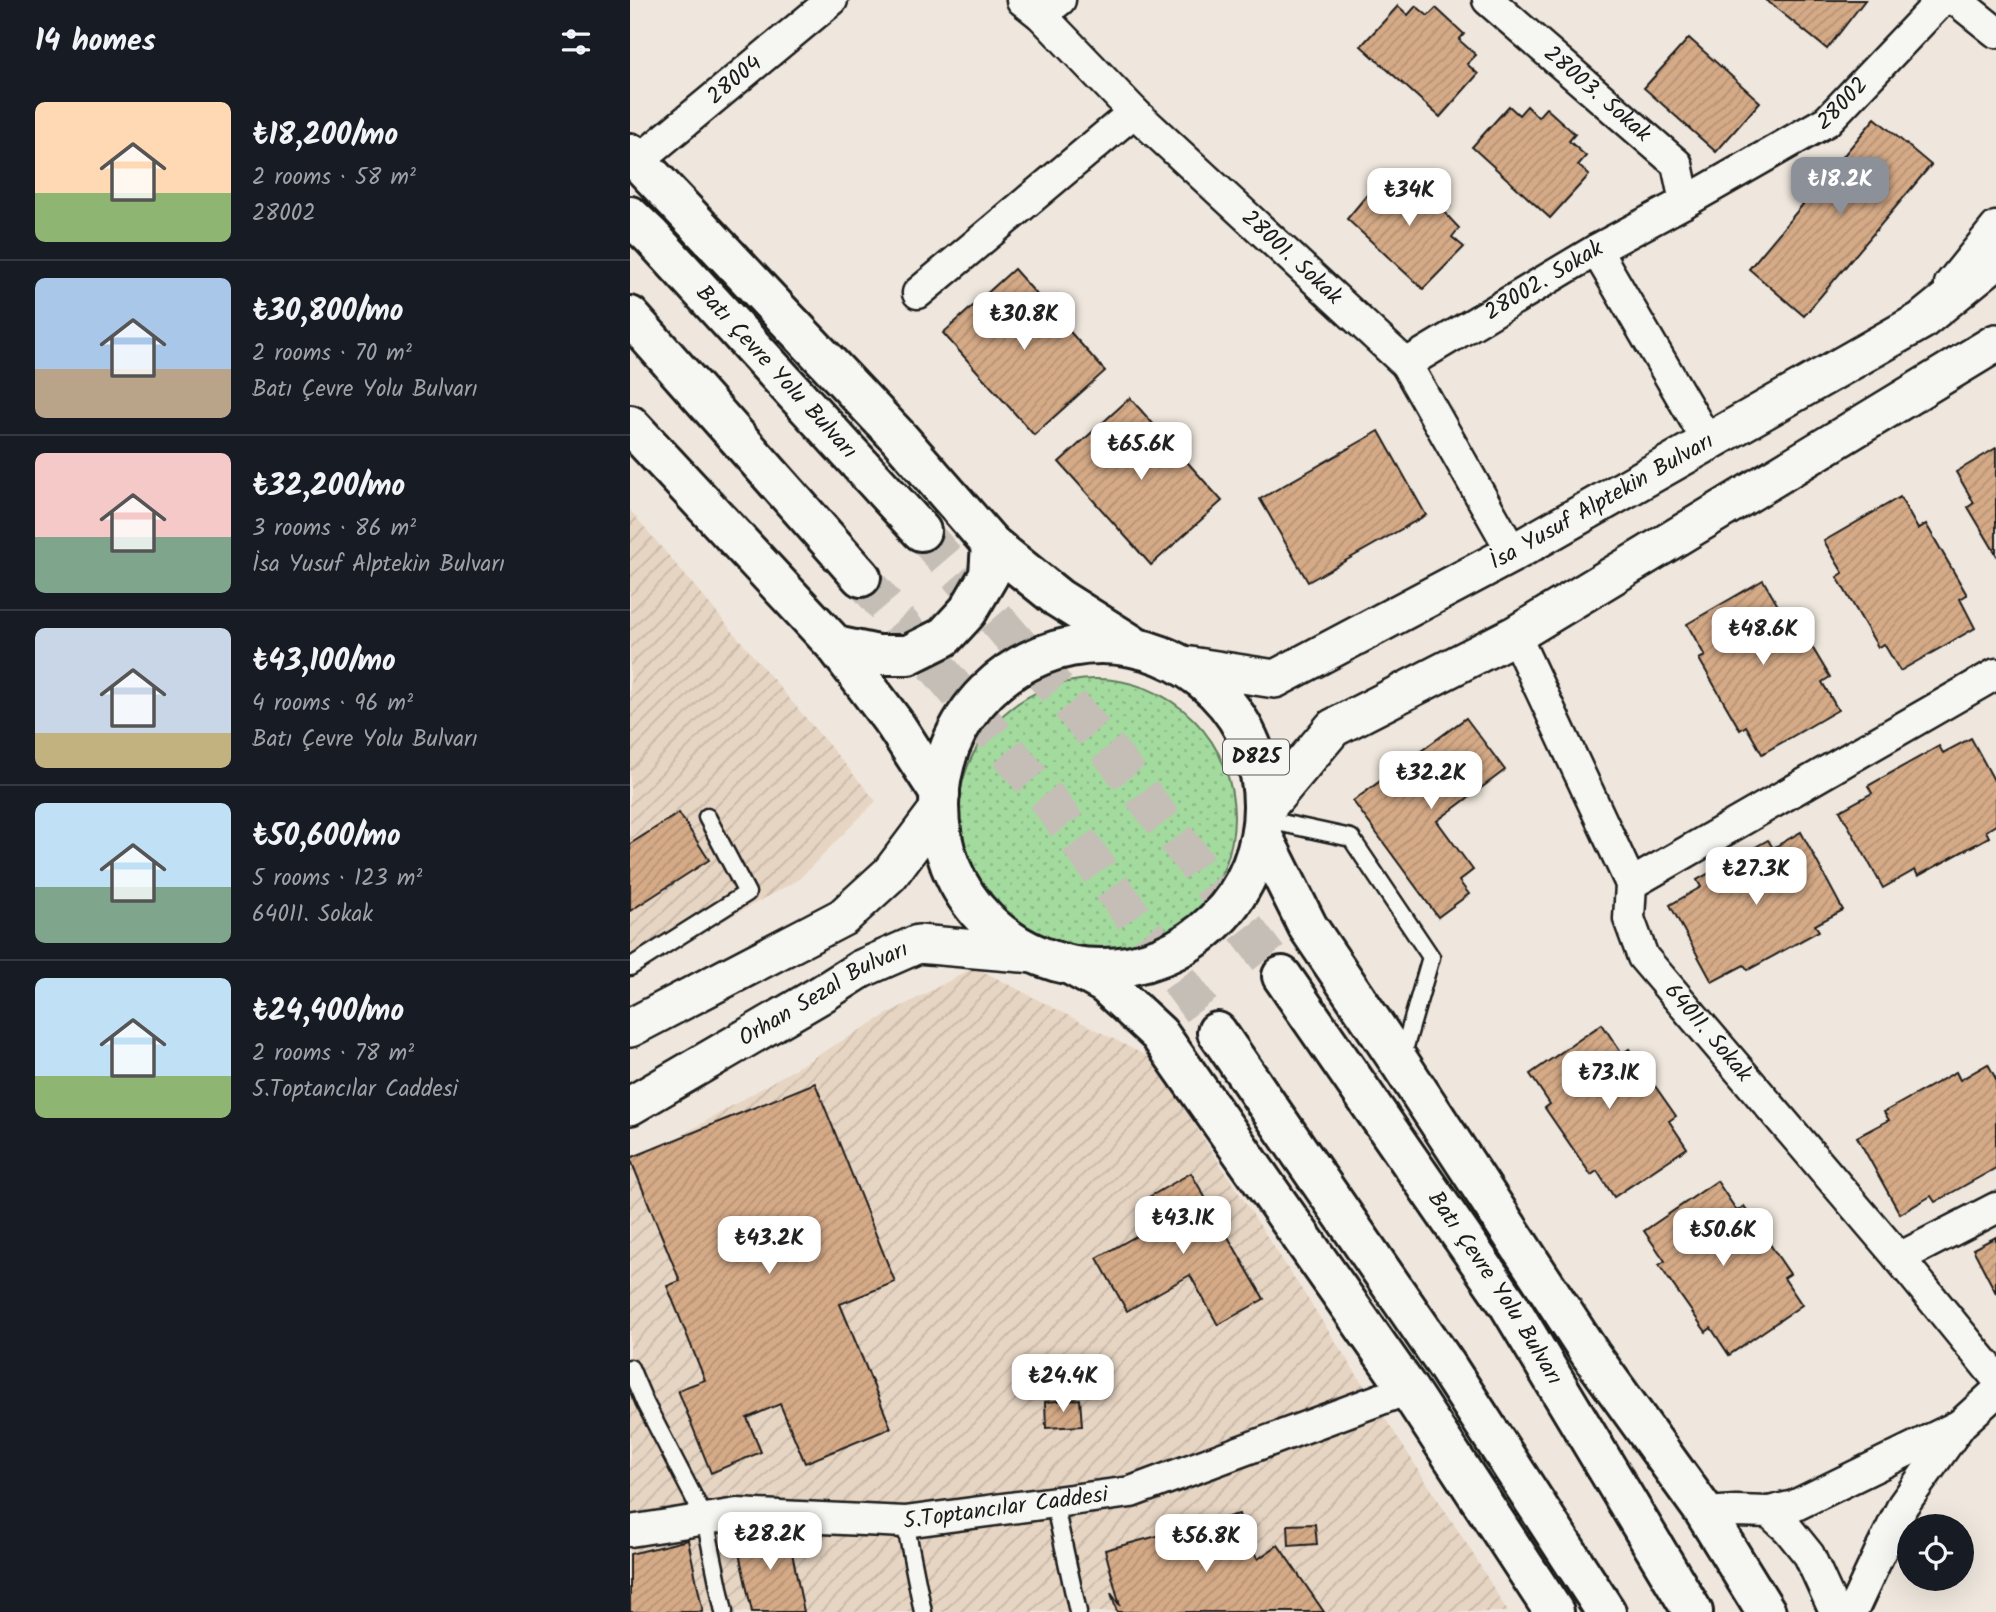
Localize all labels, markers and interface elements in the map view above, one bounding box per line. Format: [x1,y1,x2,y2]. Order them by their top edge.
text: 14 homes [35,18,156,66]
icon: filters [557,23,595,61]
street label: 28003. Sokak [1535,37,1659,152]
street label: 28004 [699,47,771,114]
street label: 28002 [1810,69,1878,141]
text: ₺18,200/mo [252,112,398,160]
icon: home [91,130,175,214]
pin: ₺18.2K [1783,158,1897,217]
text: 2 rooms · 58 m² [252,160,416,196]
text: ₺18.2K [1807,162,1873,198]
pin: ₺34K [1368,168,1450,228]
text: ₺34K [1383,173,1435,209]
text: 28002 [252,196,316,232]
street label: 28001. Sokak [1232,201,1350,314]
street label: 28002. Sokak [1478,231,1610,331]
street label: Batı Çevre Yolu Bulvarı [686,277,865,468]
text: ₺30,800/mo [252,288,403,336]
pin: ₺30.8K [967,292,1081,352]
text: ₺30.8K [989,297,1059,333]
icon: home [91,306,175,390]
text: 2 rooms · 70 m² [252,336,412,372]
text: Batı Çevre Yolu Bulvarı [252,372,478,408]
pin: ₺65.6K [1084,422,1198,482]
street label: İsa Yusuf Alptekin Bulvarı [1483,424,1721,580]
text: ₺65.6K [1107,427,1175,463]
text: ₺32,200/mo [252,463,405,511]
icon: home [91,481,175,565]
text: 3 rooms · 86 m² [252,511,416,547]
text: İsa Yusuf Alptekin Bulvarı [252,547,505,583]
pin: ₺48.6K [1706,608,1820,667]
text: ₺48.6K [1728,612,1798,648]
text: ₺43,100/mo [252,638,396,686]
icon: home [91,656,175,740]
text: 4 rooms · 96 m² [252,686,413,722]
text: Batı Çevre Yolu Bulvarı [252,722,478,758]
road number: D825 [1223,740,1289,774]
pin: ₺32.2K [1374,752,1488,811]
text: ₺32.2K [1395,756,1467,792]
text: ₺50,600/mo [252,813,401,861]
icon: home [91,831,175,915]
pin: ₺27.3K [1699,848,1813,907]
text: ₺27.3K [1722,852,1790,888]
text: 5 rooms · 123 m² [252,861,422,897]
text: 64011. Sokak [252,897,373,933]
street label: Orhan Sezal Bulvarı [732,932,914,1057]
street label: 64011. Sokak [1655,975,1761,1091]
text: ₺24,400/mo [252,988,404,1036]
icon: home [91,1006,175,1090]
text: 2 rooms · 78 m² [252,1036,414,1072]
pin: ₺73.1K [1552,1052,1666,1111]
text: ₺73.1K [1578,1056,1640,1092]
text: 5.Toptancılar Caddesi [252,1072,458,1108]
street label: Batı Çevre Yolu Bulvarı [1418,1184,1571,1392]
pin: ₺43.1K [1126,1196,1240,1256]
text: ₺43.1K [1151,1201,1215,1237]
pin: ₺50.6K [1666,1208,1780,1268]
text: ₺50.6K [1689,1213,1757,1249]
pin: ₺43.2K [712,1216,826,1276]
text: ₺43.2K [734,1221,804,1257]
pin: ₺24.4K [1006,1354,1120,1414]
text: ₺24.4K [1028,1359,1098,1395]
street label: 5.Toptancılar Caddesi [901,1477,1112,1540]
pin: ₺28.2K [713,1512,827,1572]
pin: ₺56.8K [1149,1514,1263,1574]
map controls [1897,1514,1974,1591]
button: locate [1897,1514,1974,1591]
text: ₺28.2K [734,1517,806,1553]
text: ₺56.8K [1171,1519,1241,1555]

